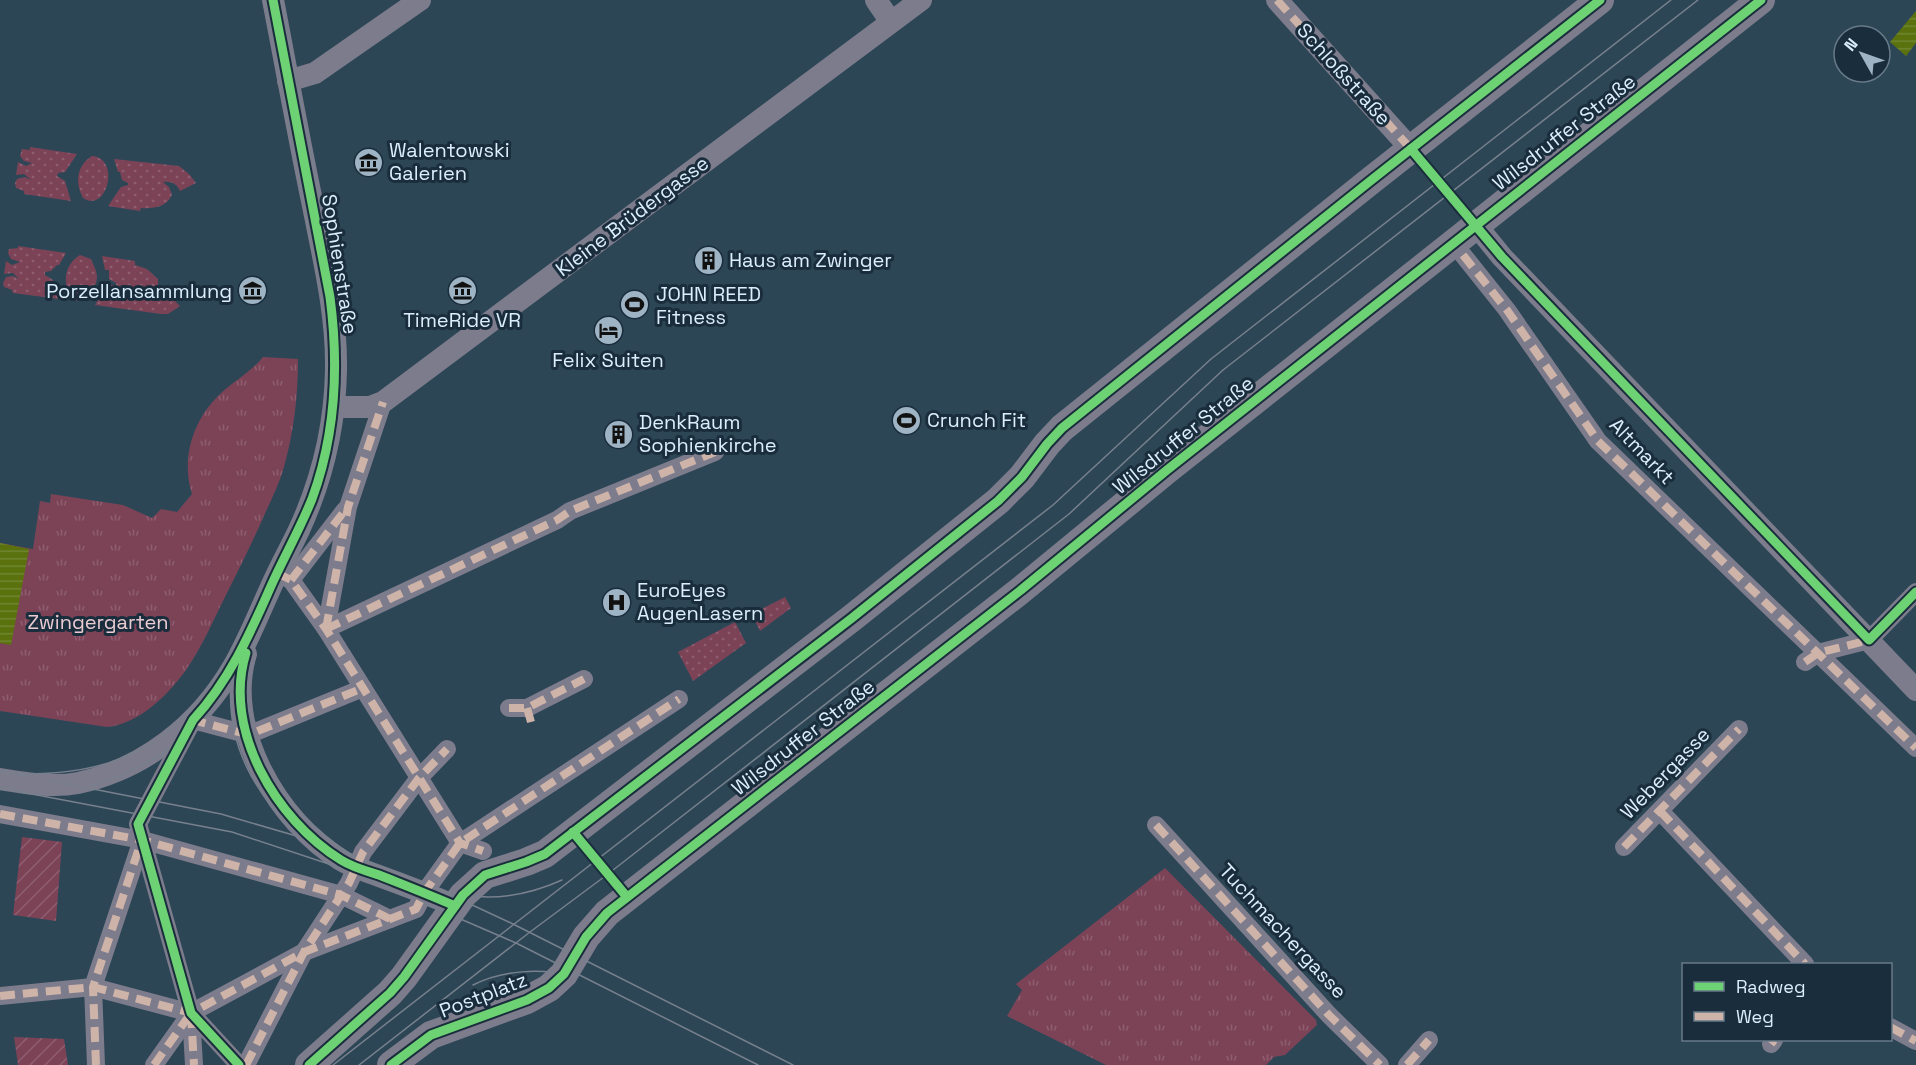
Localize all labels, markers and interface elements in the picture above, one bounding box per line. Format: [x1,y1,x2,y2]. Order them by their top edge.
street label: Schloßstraße [1291,17,1397,131]
north arrow [1832,24,1892,84]
text: N [1839,34,1862,56]
street label: Wilsdruffer Straße [1487,68,1641,196]
place label: Walentowski Galerien [389,137,510,186]
museum icon: Walentowski Galerien [352,146,384,178]
street label: Kleine Brüdergasse [550,150,714,282]
street label: Sophienstraße [316,192,364,336]
building icon: Haus am Zwinger [692,244,724,276]
place label: Haus am Zwinger [729,247,892,273]
museum icon: TimeRide VR [446,274,478,306]
museum icon: Porzellansammlung [237,275,269,307]
place label: Porzellansammlung [46,278,232,304]
place label: JOHN REED Fitness [656,281,761,330]
sports icon: JOHN REED Fitness [619,289,651,321]
place label: TimeRide VR [403,307,521,333]
hotel icon: Felix Suiten [592,314,624,346]
place label: Felix Suiten [552,347,664,373]
street label: Wilsdruffer Straße [1107,370,1259,500]
sports icon: Crunch Fit [890,404,922,436]
place label: Crunch Fit [927,407,1026,433]
place label: DenkRaum Sophienkirche [639,409,777,458]
street label: Altmarkt [1604,412,1680,490]
building icon: DenkRaum Sophienkirche [602,418,634,450]
place label: EuroEyes AugenLasern [637,577,763,626]
hospital icon: EuroEyes AugenLasern [600,586,632,618]
park label: Zwingergarten [27,609,169,635]
street label: Wilsdruffer Straße [726,673,880,801]
street label: Webergasse [1615,721,1715,825]
street label: Tuchmachergasse [1214,858,1352,1004]
legend [1682,963,1892,1041]
street label: Postplatz [435,966,531,1024]
text: Radweg [1736,975,1806,998]
text: Weg [1736,1005,1774,1028]

